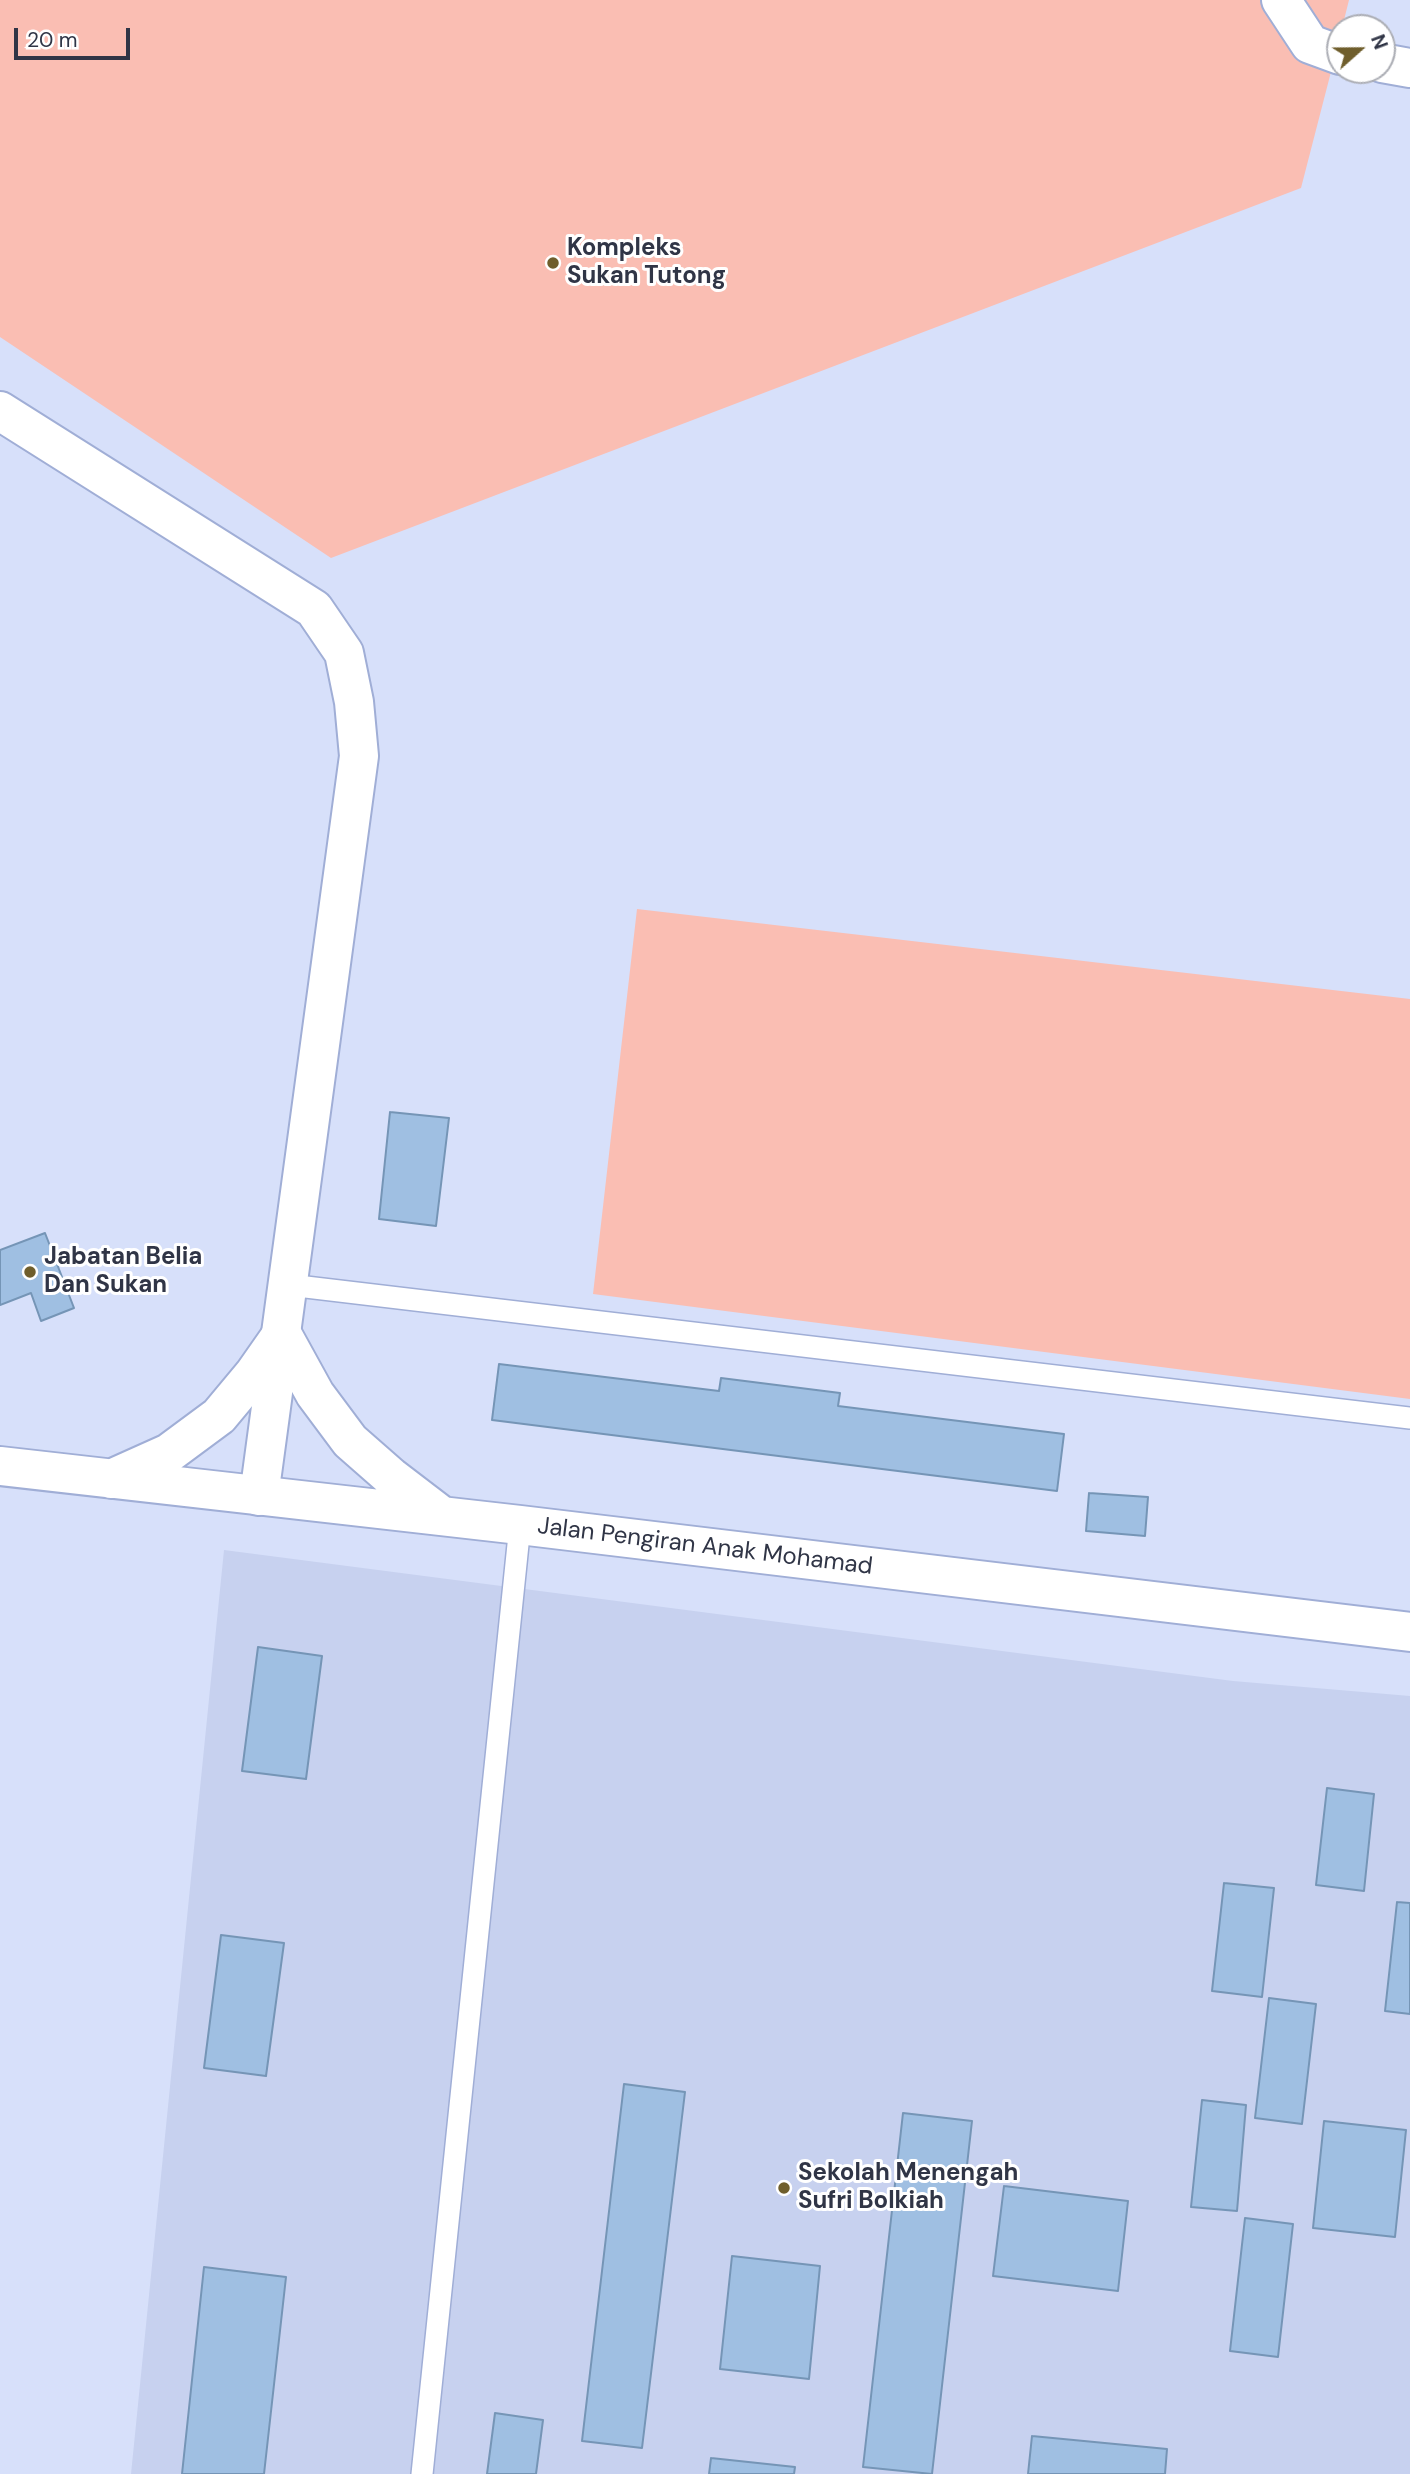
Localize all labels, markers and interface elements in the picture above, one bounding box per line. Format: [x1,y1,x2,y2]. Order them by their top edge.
scale bar [18,14,133,58]
north arrow [1326,14,1396,84]
text: 20 m [27,26,78,54]
text: N [1365,31,1393,53]
place label: Kompleks Sukan Tutong [567,235,726,291]
marker: Kompleks Sukan Tutong [545,255,561,271]
place label: Jabatan Belia Dan Sukan [44,1244,202,1300]
marker: Jabatan Belia Dan Sukan [22,1264,38,1280]
street label: Jalan Pengiran Anak Mohamad [536,1512,874,1582]
place label: Sekolah Menengah Sufri Bolkiah [798,2160,1018,2216]
marker: Sekolah Menengah Sufri Bolkiah [776,2180,792,2196]

